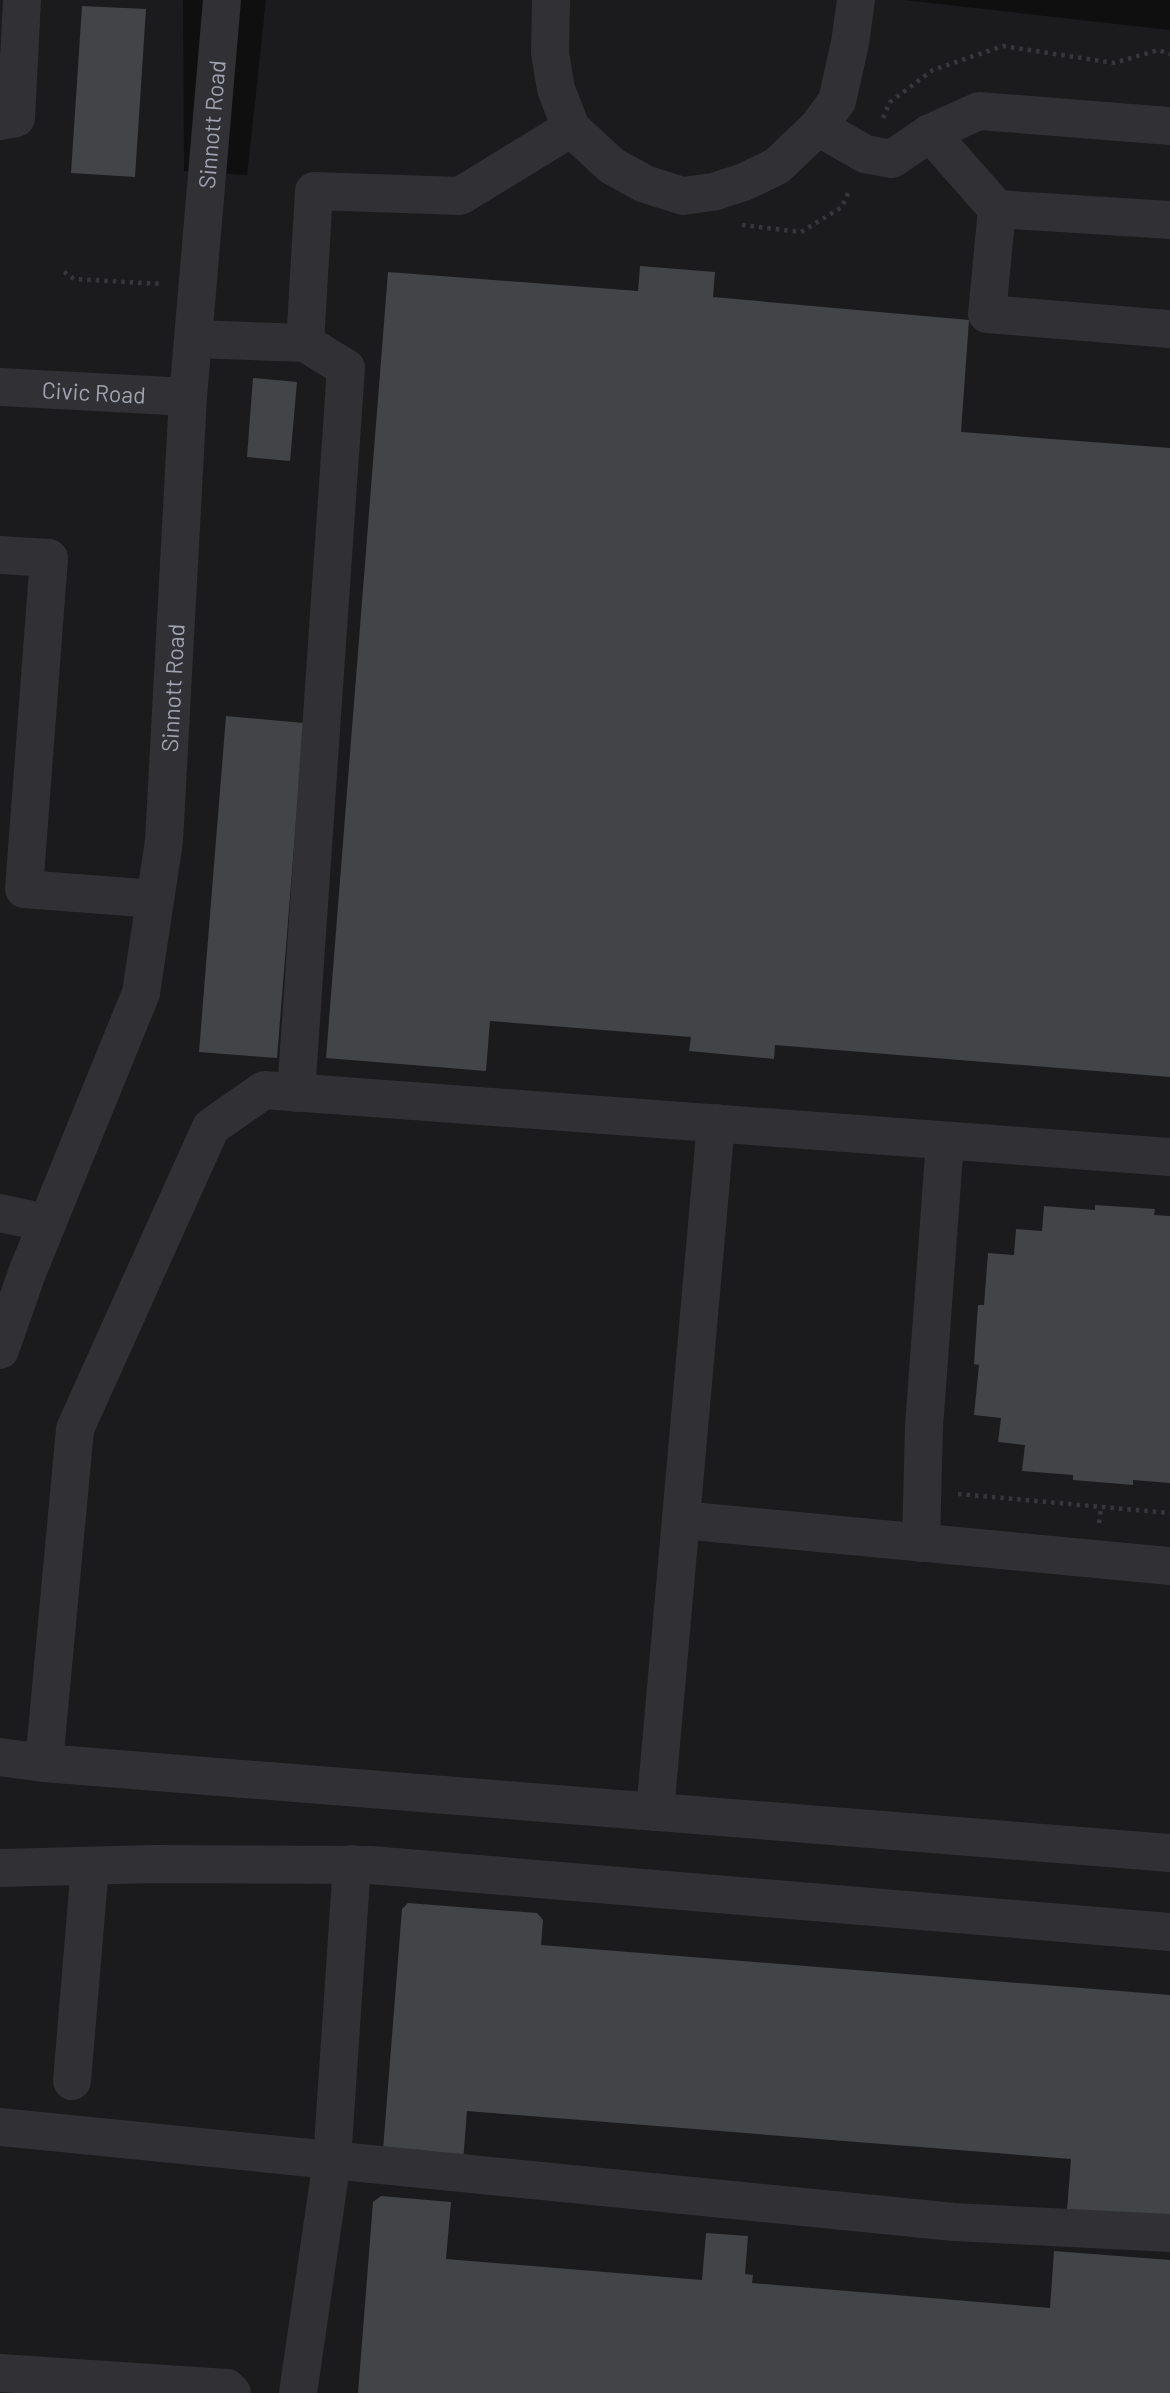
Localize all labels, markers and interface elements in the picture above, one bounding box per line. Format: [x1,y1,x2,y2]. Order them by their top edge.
street label: Sinnott Road [192,59,231,190]
street label: Civic Road [41,375,147,409]
street label: Sinnott Road [155,623,190,753]

